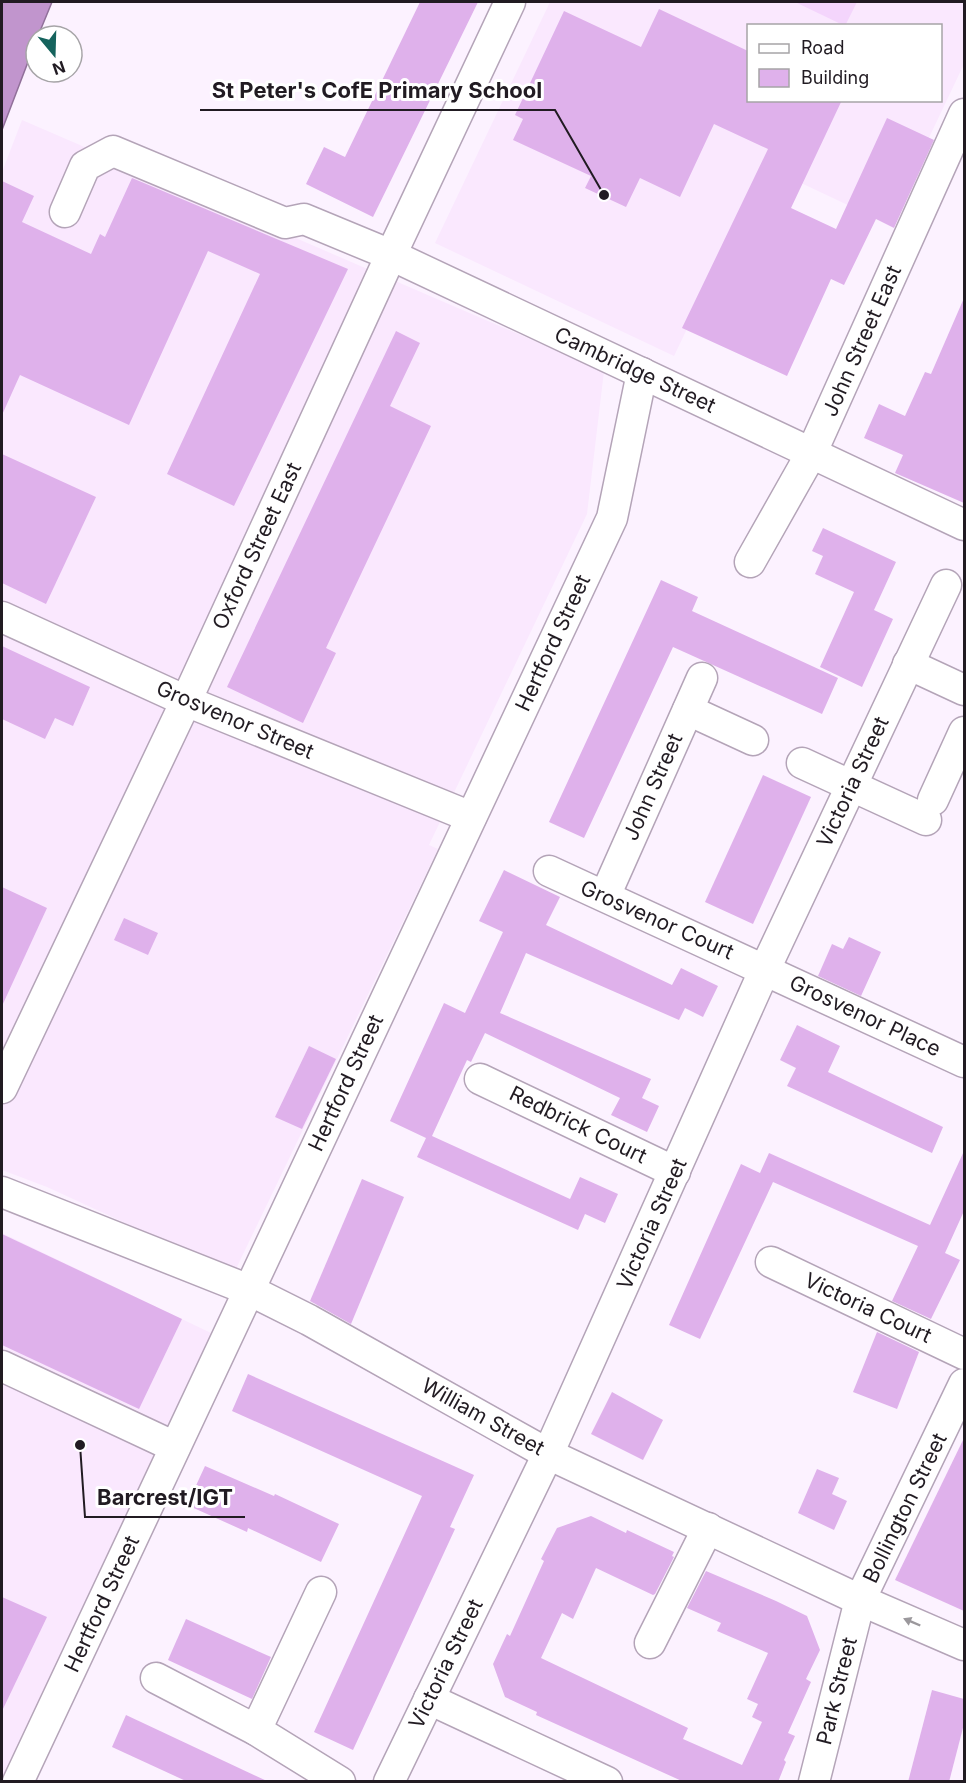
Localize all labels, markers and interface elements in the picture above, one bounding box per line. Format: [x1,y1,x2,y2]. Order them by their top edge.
north arrow [24,24,84,84]
legend [747,24,942,102]
text: Road [801,37,844,58]
text: N [50,57,68,80]
text: Building [801,67,869,88]
callout: St Peter's CofE Primary School [200,70,555,110]
text: St Peter's CofE Primary School [212,77,542,103]
street label: John Street East [817,261,906,420]
street label: Cambridge Street [551,321,720,418]
street label: Oxford Street East [207,458,306,633]
street label: Hertford Street [510,570,595,715]
street label: Grosvenor Street [153,675,318,764]
street label: Victoria Street [811,712,894,851]
street label: John Street [618,729,687,844]
street label: Grosvenor Court [577,875,738,965]
street label: Grosvenor Place [786,970,945,1062]
street label: Hertford Street [303,1010,388,1155]
street label: Redbrick Court [506,1081,651,1169]
street label: Victoria Street [611,1154,692,1293]
street label: Victoria Court [801,1267,936,1348]
street label: William Street [418,1373,549,1461]
street label: Bollington Street [857,1429,952,1587]
callout: Barcrest/IGT [85,1477,245,1517]
text: Barcrest/IGT [97,1484,233,1510]
street label: Hertford Street [59,1531,144,1676]
street label: Victoria Street [403,1595,488,1733]
one-way arrow [903,1617,921,1627]
street label: Park Street [811,1634,862,1747]

